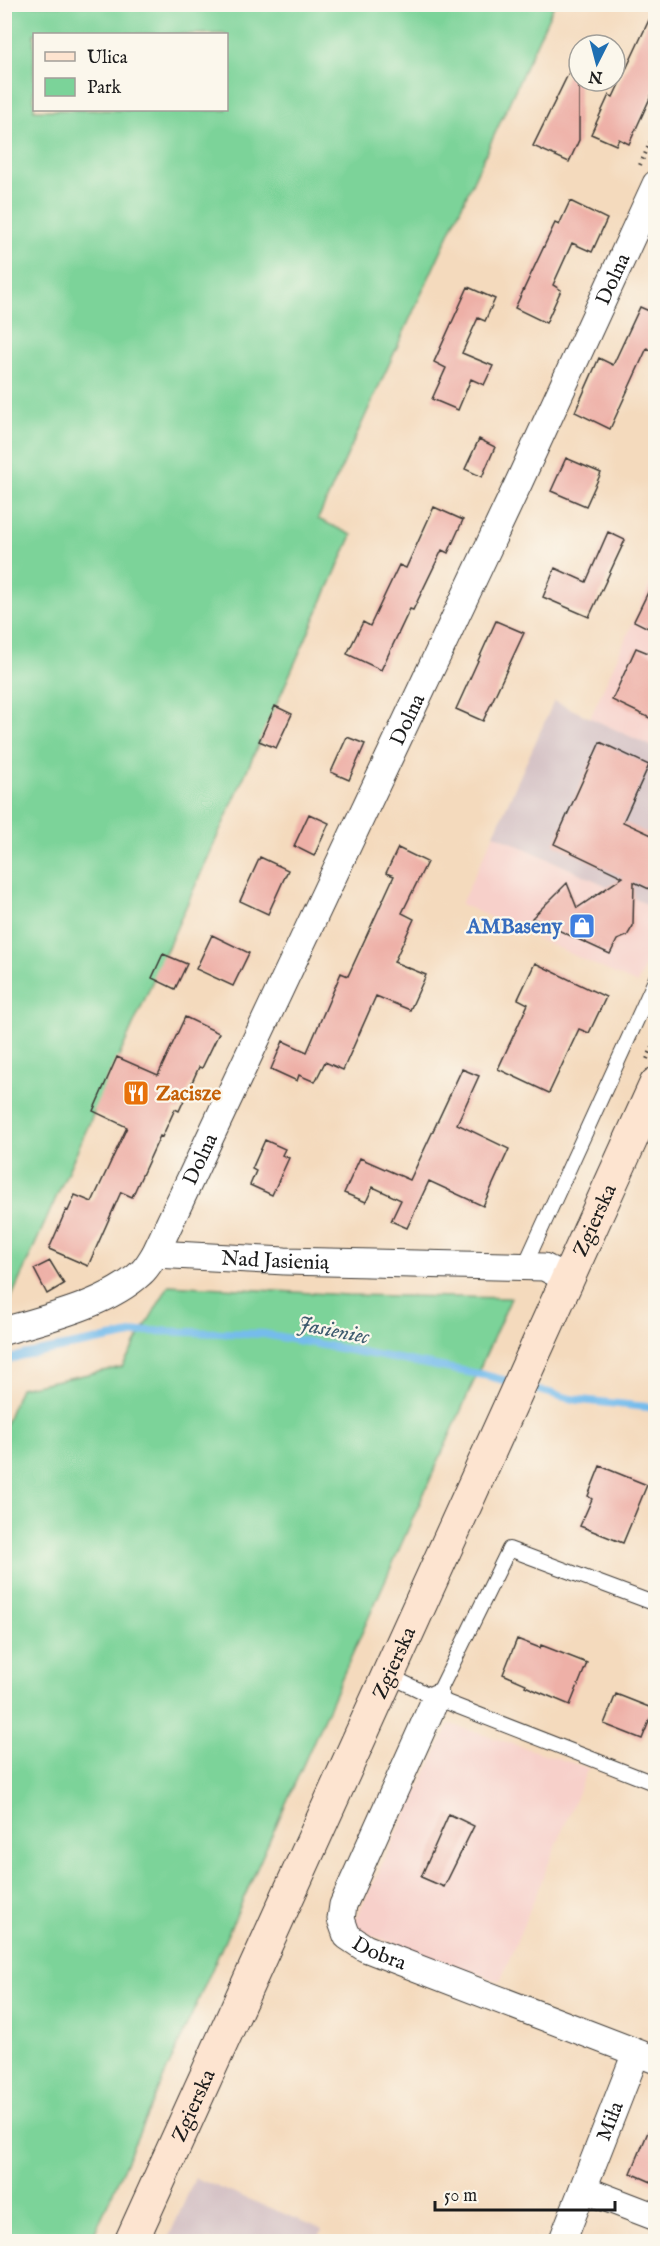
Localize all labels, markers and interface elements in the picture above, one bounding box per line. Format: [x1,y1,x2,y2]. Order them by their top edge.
legend [33,33,228,111]
north arrow [567,33,627,93]
text: Ulica [87,47,128,70]
text: N [588,65,605,87]
text: Park [87,77,122,100]
street label: Dolna [590,249,638,310]
street label: Dolna [385,689,433,750]
shop icon: AMBaseny [567,911,597,941]
place label: AMBaseny [466,914,563,941]
restaurant icon: Zacisze [121,1078,151,1108]
place label: Zacisze [156,1081,222,1108]
street label: Dolna [177,1129,225,1190]
street label: Zgierska [568,1179,624,1261]
street label: Nad Jasienią [220,1246,330,1277]
water label: Jasieniec [296,1310,372,1352]
street label: Zgierska [367,1622,424,1704]
street label: Dobra [346,1931,411,1978]
street label: Zgierska [166,2065,223,2147]
street label: Miła [591,2097,631,2145]
scale bar [435,2174,615,2212]
text: 50 m [444,2185,477,2208]

